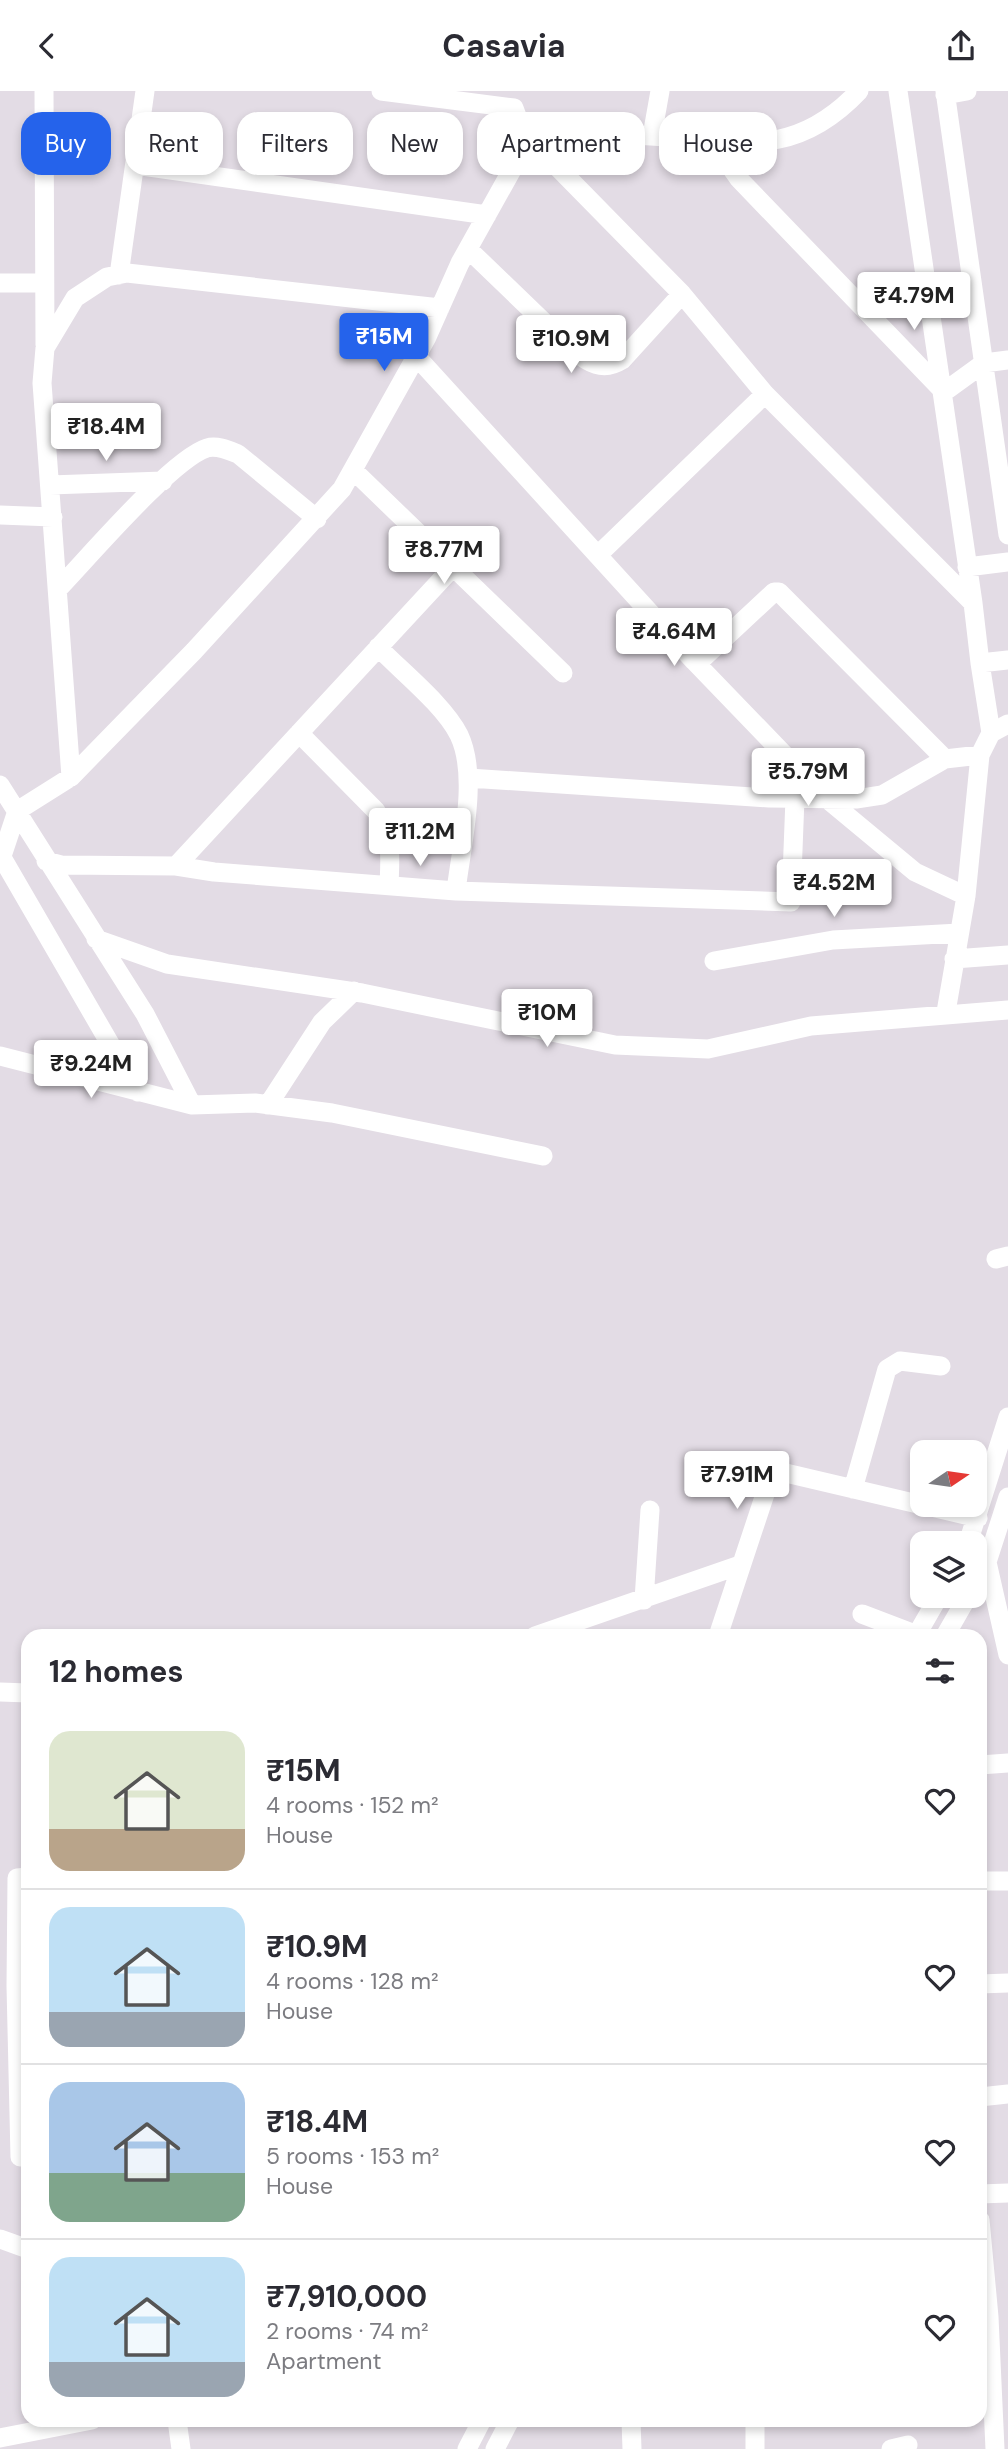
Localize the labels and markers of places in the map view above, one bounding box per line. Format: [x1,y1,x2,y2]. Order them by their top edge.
pin: ₹4.79M [857,273,971,332]
pin: ₹15M [343,313,425,373]
pin: ₹10.9M [514,315,628,375]
pin: ₹18.4M [49,403,163,463]
pin: ₹8.77M [387,526,501,586]
pin: ₹4.64M [617,609,731,668]
pin: ₹5.79M [751,749,865,808]
pin: ₹11.2M [363,809,477,868]
pin: ₹4.52M [777,859,891,919]
pin: ₹10M [506,989,588,1049]
pin: ₹9.24M [34,1041,148,1100]
pin: ₹7.91M [680,1451,794,1511]

